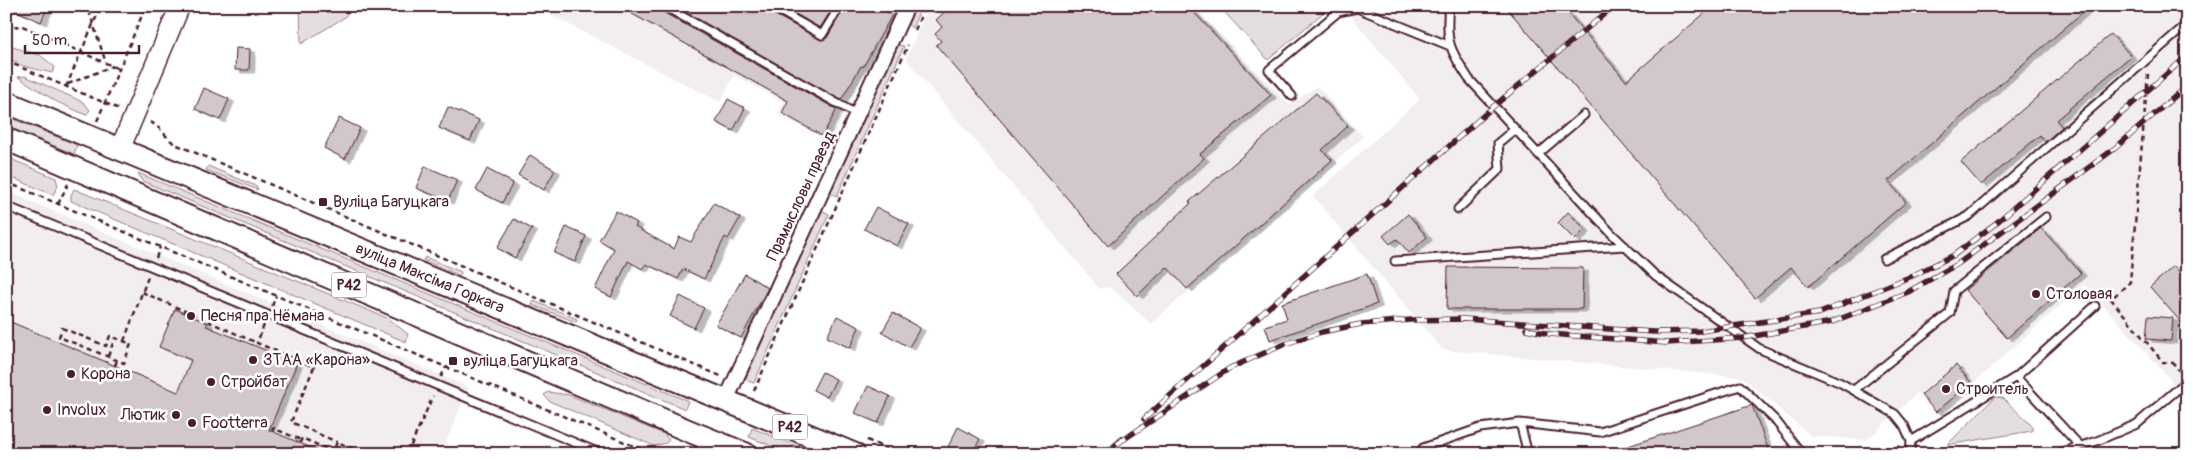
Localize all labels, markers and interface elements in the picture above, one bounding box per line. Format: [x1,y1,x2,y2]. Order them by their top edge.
scale bar [25,22,139,54]
text: 50 m [32,31,67,50]
street label: Прамысловы праезд [762,128,840,264]
place label: Вуліца Багуцкага [333,192,449,212]
marker: Вуліца Багуцкага [317,196,329,208]
street label: вуліца Максіма Горкага [353,238,507,318]
road number: Р42 [332,272,366,298]
place label: Столовая [2046,284,2112,304]
marker: Столовая [2030,288,2042,300]
place label: Песня пра Нёмана [201,306,324,326]
marker: Песня пра Нёмана [185,310,197,322]
place label: ЗТАА «Карона» [263,350,370,370]
place label: вуліца Багуцкага [463,351,578,371]
marker: ЗТАА «Карона» [247,354,259,366]
marker: вуліца Багуцкага [447,355,459,367]
place label: Корона [81,364,130,384]
marker: Корона [65,368,77,380]
place label: Стройбат [221,372,287,392]
marker: Стройбат [205,376,217,388]
place label: Строитель [1956,379,2029,399]
marker: Строитель [1940,383,1952,395]
place label: Involux [57,400,106,420]
marker: Involux [41,404,53,416]
place label: Лютик [120,405,166,425]
marker: Лютик [170,409,182,421]
place label: Footterra [202,413,268,433]
road number: Р42 [772,414,808,440]
marker: Footterra [186,417,198,429]

